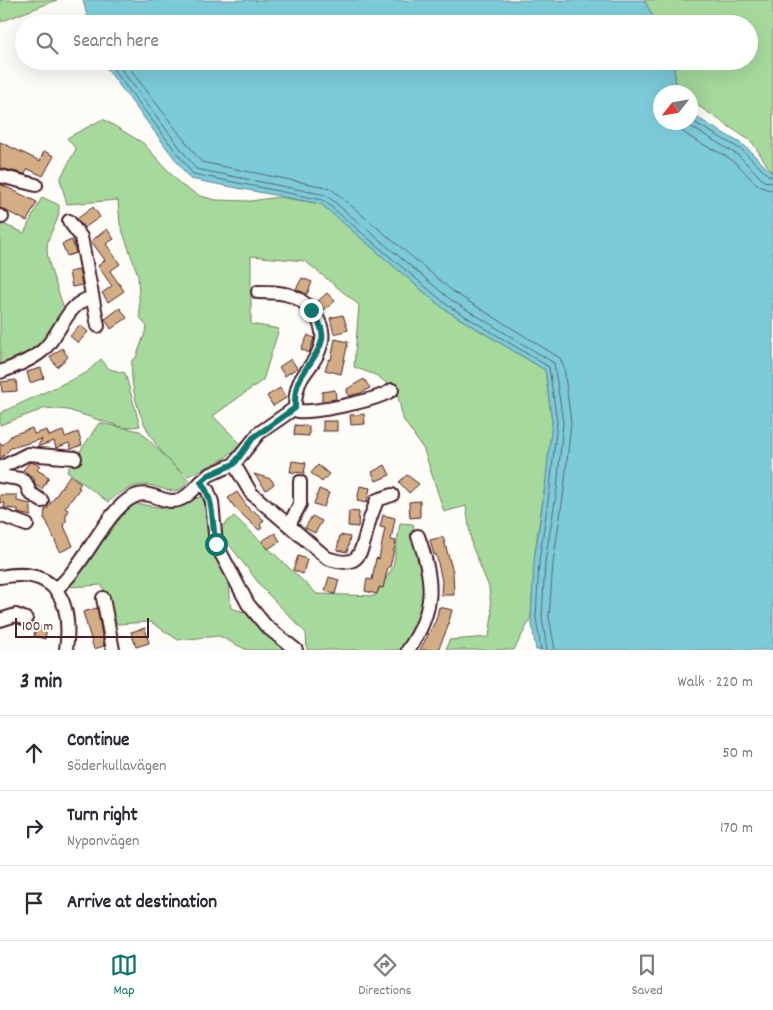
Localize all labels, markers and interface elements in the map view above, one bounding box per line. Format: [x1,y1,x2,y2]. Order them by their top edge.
search box [15,15,758,70]
icon: search [33,29,61,57]
text: Search here [73,29,159,56]
north arrow [653,85,698,130]
route end [300,299,323,322]
route start [205,533,228,556]
scale bar [15,615,149,638]
text: 100 m [22,617,53,637]
text: 3 min [20,668,62,698]
text: Walk · 220 m [678,671,753,694]
text: Continue [67,728,129,755]
icon: ahead [20,739,48,767]
text: 50 m [722,742,753,765]
text: Söderkullavägen [67,755,166,778]
text: Turn right [67,803,138,830]
icon: right [20,814,48,842]
text: 170 m [720,817,753,840]
text: Nyponvägen [67,830,139,853]
icon: arrive [20,889,48,917]
text: Arrive at destination [67,890,217,917]
tab: Map [110,951,138,1001]
tab: Directions [358,951,411,1001]
tab: Saved [632,951,663,1001]

